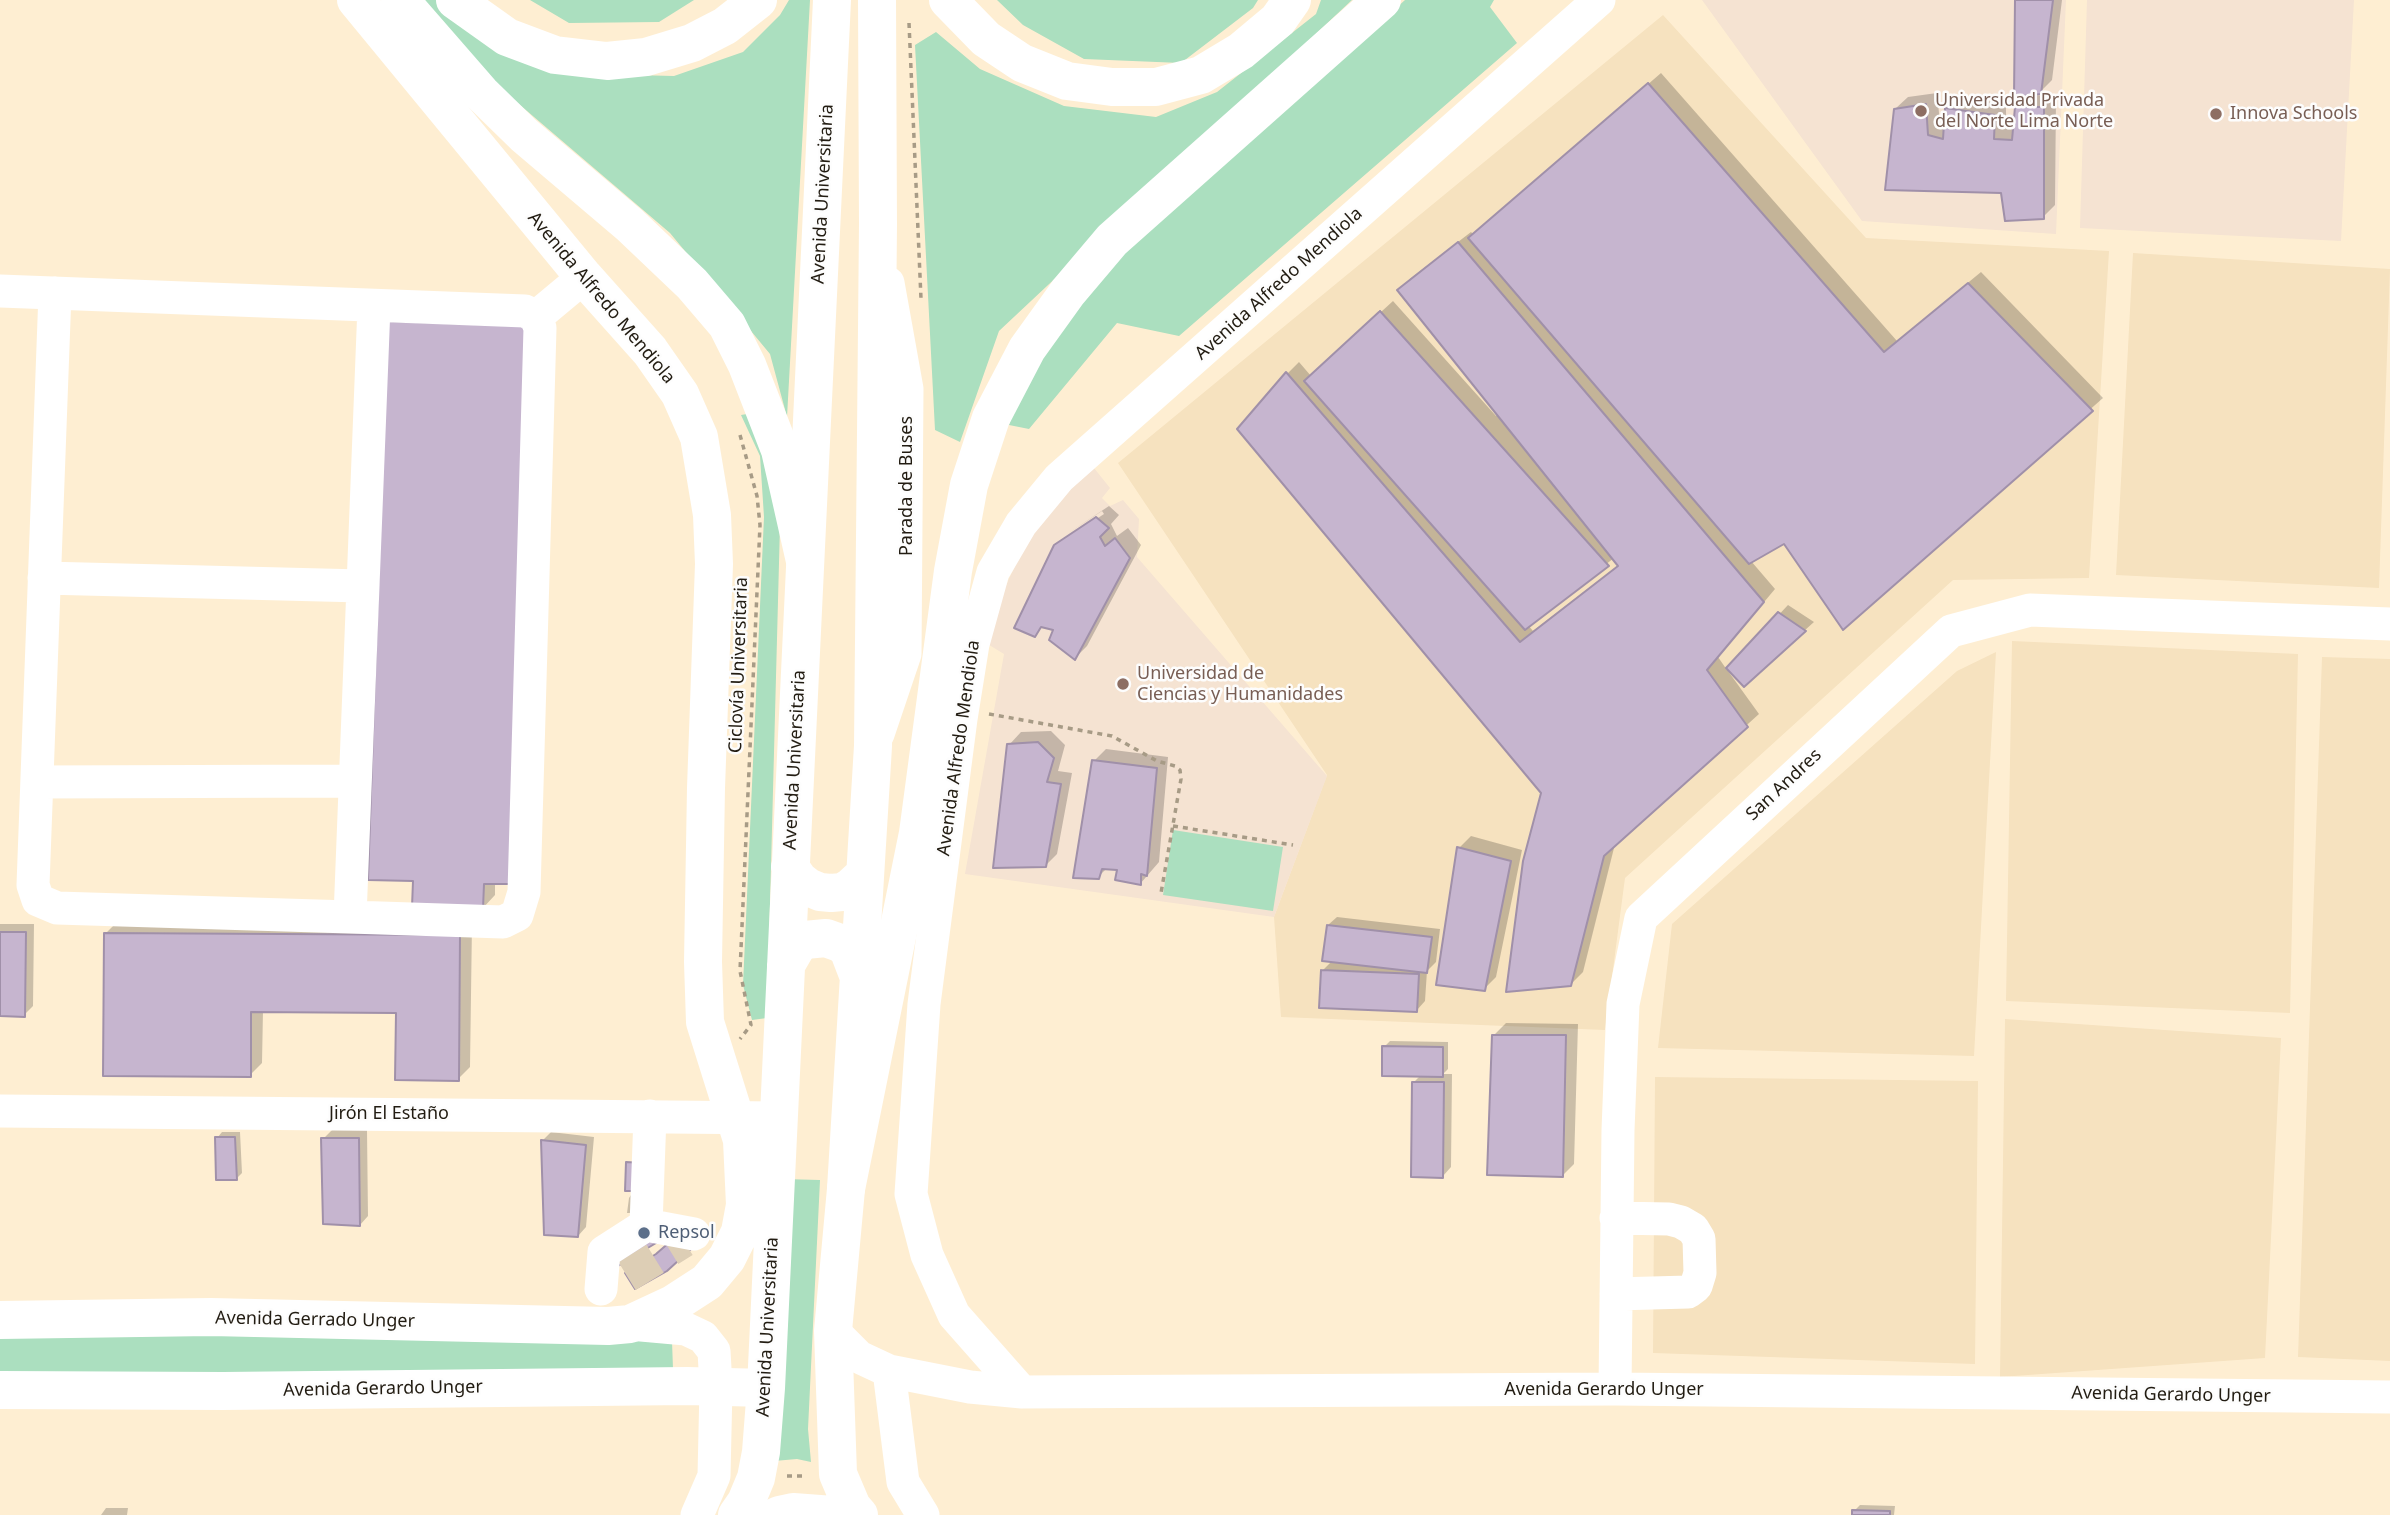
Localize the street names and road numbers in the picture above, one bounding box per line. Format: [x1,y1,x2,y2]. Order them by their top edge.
street label: Avenida Universitaria [808,104,838,284]
street label: Avenida Alfredo Mendiola [1191,203,1367,365]
street label: Avenida Alfredo Mendiola [523,208,679,388]
street label: Parada de Buses [896,416,918,556]
street label: Ciclovía Universitaria [725,577,753,753]
street label: Avenida Alfredo Mendiola [933,639,985,857]
street label: Avenida Universitaria [780,670,810,850]
street label: San Andres [1742,745,1826,825]
street label: Jirón El Estaño [329,1103,449,1125]
street label: Avenida Universitaria [753,1237,783,1417]
street label: Avenida Gerrado Unger [215,1307,415,1333]
street label: Avenida Gerardo Unger [283,1376,483,1402]
street label: Avenida Gerardo Unger [1504,1379,1704,1401]
street label: Avenida Gerardo Unger [2071,1382,2271,1408]

